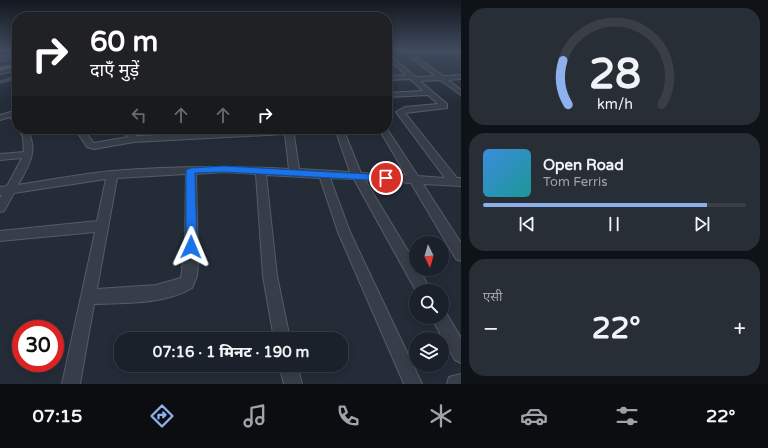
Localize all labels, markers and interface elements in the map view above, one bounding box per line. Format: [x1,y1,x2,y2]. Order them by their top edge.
text: 60 m [90,25,158,59]
icon: right [24,28,76,80]
text: 28 [588,49,641,99]
text: दाएँ मुड़ें [90,59,139,81]
text: km/h [597,95,632,112]
icon: left [128,104,150,126]
icon: ahead [170,104,192,126]
icon: ahead [212,104,234,126]
icon: right [254,104,276,126]
text: Open Road [543,156,624,174]
pin [369,161,403,195]
icon: arrive [375,167,397,189]
text: Tom Ferris [543,174,607,190]
icon: previous [516,213,538,235]
icon: pause [603,213,625,235]
icon: next [691,213,713,235]
position arrow [170,226,212,268]
north arrow [409,236,449,276]
map controls [409,236,449,372]
button: search [409,284,449,324]
text: एसी [483,289,502,305]
text: 22° [592,310,641,347]
text: − [483,316,499,342]
text: + [734,316,746,342]
speed limit sign: 30 [12,320,64,372]
button: layers [409,332,449,372]
text: 07:16 · 1 मिनट · 190 m [153,343,309,361]
icon: directions [148,402,176,430]
icon: music [241,402,269,430]
icon: phone [334,402,362,430]
icon: climate [427,402,455,430]
icon: car [520,402,548,430]
icon: filters [613,402,641,430]
text: 07:15 [33,405,82,427]
text: 22° [706,405,735,427]

